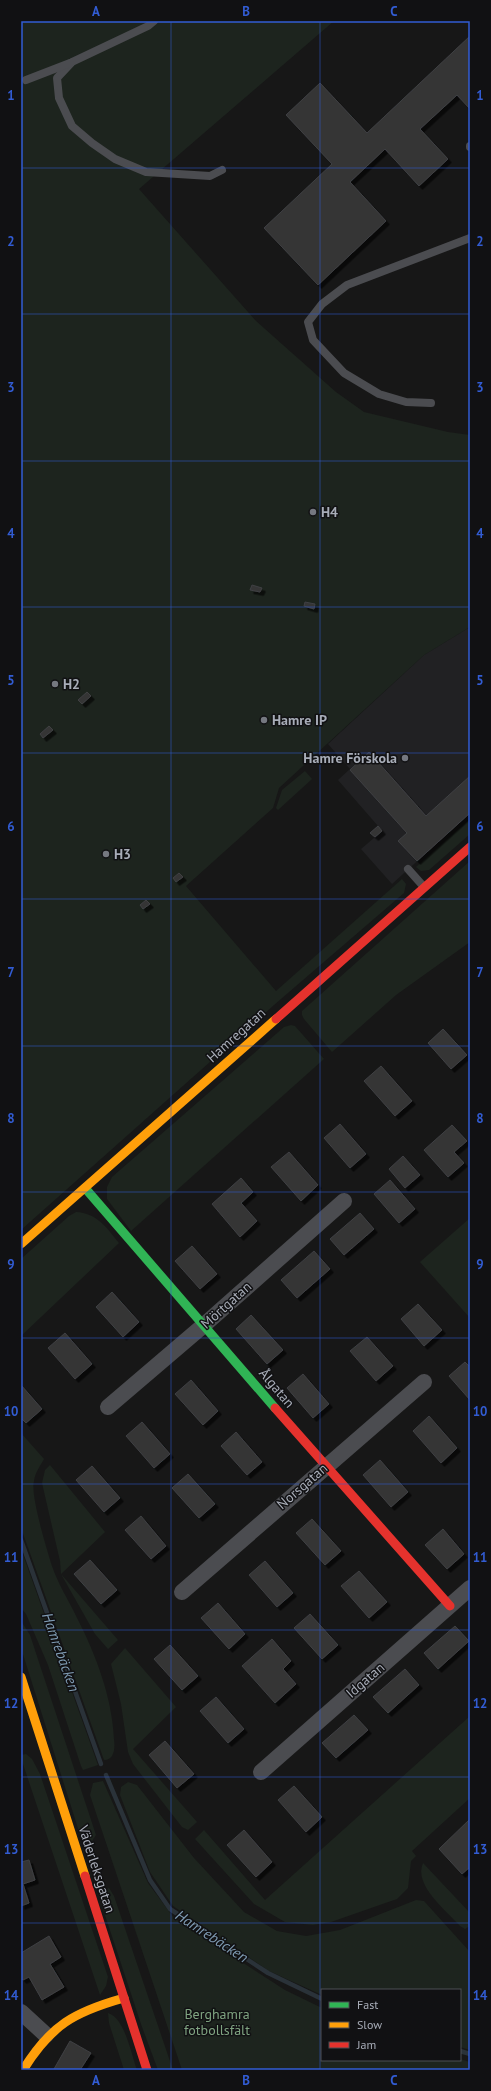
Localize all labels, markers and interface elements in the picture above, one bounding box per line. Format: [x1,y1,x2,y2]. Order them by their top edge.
text: A [92,3,100,20]
text: B [242,3,250,20]
text: C [390,3,398,20]
text: 1 [7,87,15,104]
text: 1 [476,87,484,104]
text: 2 [7,233,15,250]
text: 2 [476,233,484,250]
text: 3 [7,379,15,396]
text: 3 [476,379,484,396]
place label: H4 [321,503,338,521]
marker: H4 [308,507,318,517]
text: 4 [7,525,15,542]
text: 4 [476,525,484,542]
text: 5 [7,672,15,689]
text: 5 [476,672,484,689]
place label: H2 [63,675,80,693]
marker: H2 [50,679,60,689]
place label: Hamre IP [272,711,327,729]
marker: Hamre IP [259,715,269,725]
place label: Hamre Förskola [303,749,397,767]
marker: Hamre Förskola [400,753,410,763]
text: 6 [7,818,15,835]
text: 6 [476,818,484,835]
place label: H3 [114,845,131,863]
marker: H3 [101,849,111,859]
text: 7 [7,964,15,981]
text: 7 [476,964,484,981]
street label: Hamregatan [203,1004,269,1066]
text: 8 [7,1110,15,1127]
text: 8 [476,1110,484,1127]
text: 9 [7,1256,15,1273]
text: 9 [476,1256,484,1273]
street label: Mörtgatan [197,1278,255,1332]
street label: Ålgatan [255,1365,299,1411]
text: 10 [4,1403,18,1420]
text: 10 [473,1403,487,1420]
street label: Norsgatan [273,1459,331,1513]
text: 11 [4,1549,18,1566]
text: 11 [473,1549,487,1566]
water label: Hamrebäcken [38,1610,84,1694]
street label: Idgatan [342,1658,388,1702]
text: 12 [4,1695,18,1712]
text: 12 [473,1695,487,1712]
street label: Väderleksgatan [74,1822,120,1915]
text: 13 [4,1841,18,1858]
text: 13 [473,1841,487,1858]
water label: Hamrebäcken [172,1905,252,1967]
text: 14 [4,1987,19,2004]
text: 14 [473,1987,488,2004]
legend [321,1989,461,2061]
text: Fast [357,1997,378,2012]
park label: Berghamra fotbollsfält [184,2005,250,2039]
text: Slow [357,2017,382,2032]
text: Jam [356,2037,376,2052]
text: A [92,2072,100,2089]
text: B [242,2072,250,2089]
text: C [390,2072,398,2089]

